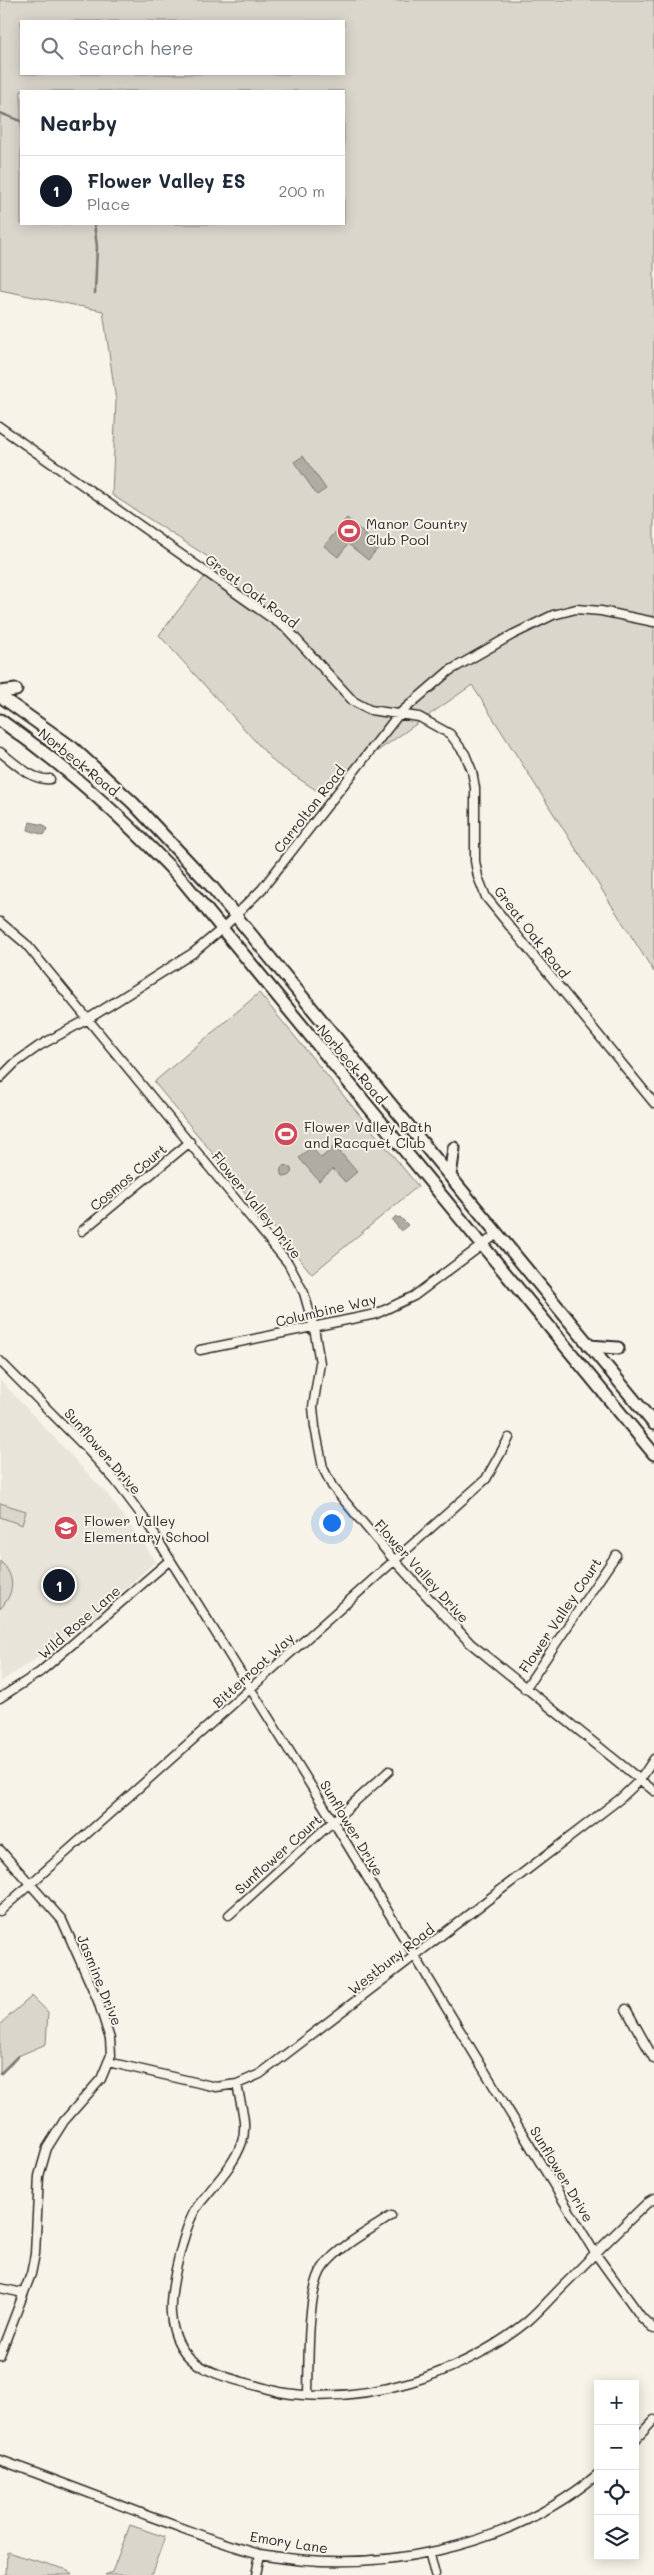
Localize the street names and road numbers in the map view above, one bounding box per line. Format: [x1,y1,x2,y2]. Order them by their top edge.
street label: Great Oak Road [202,550,303,632]
street label: Norbeck Road [35,724,123,800]
street label: Carrolton Road [269,761,349,857]
street label: Great Oak Road [490,882,574,982]
street label: Norbeck Road [313,1020,391,1108]
street label: Cosmos Court [86,1139,170,1215]
street label: Flower Valley Drive [208,1147,306,1263]
street label: Columbine Way [274,1289,378,1331]
street label: Sunflower Drive [60,1404,146,1498]
street label: Flower Valley Drive [370,1515,474,1627]
street label: Flower Valley Court [514,1554,606,1676]
street label: Wild Rose Lane [34,1581,124,1663]
street label: Bitterroot Way [208,1628,298,1712]
street label: Sunflower Drive [316,1777,388,1879]
street label: Sunflower Court [230,1810,326,1898]
street label: Westbury Road [344,1919,438,1999]
street label: Jasmine Drive [73,1932,127,2028]
street label: Sunflower Drive [526,2123,598,2225]
street label: Emory Lane [249,2526,329,2558]

